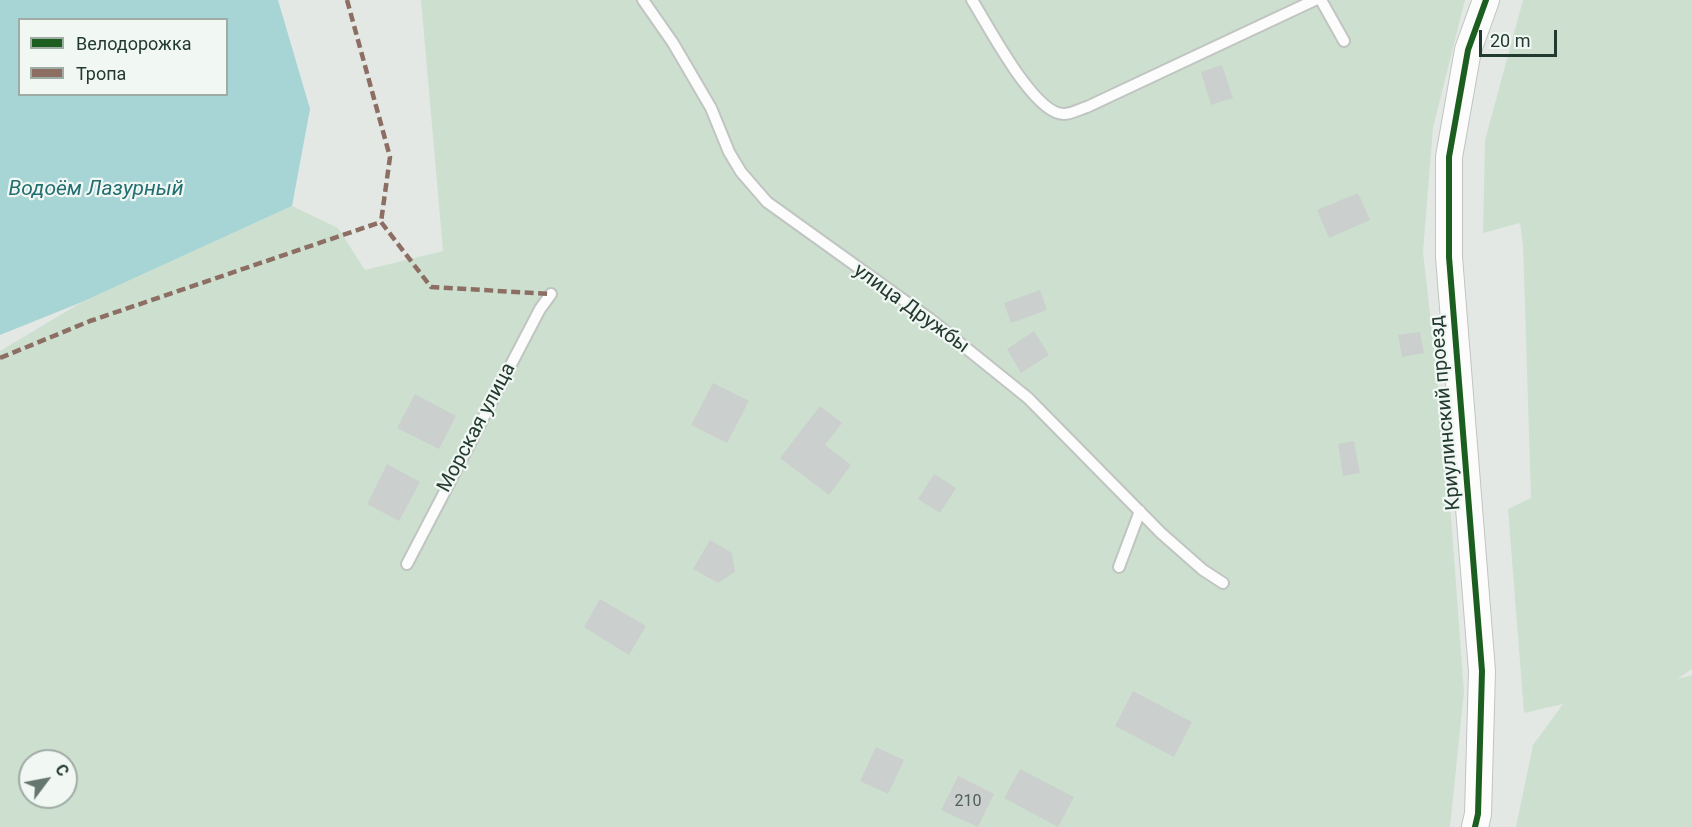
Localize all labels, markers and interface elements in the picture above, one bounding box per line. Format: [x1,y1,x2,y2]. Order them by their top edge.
legend [18,18,228,96]
scale bar [1482,18,1560,56]
text: 20 m [1490,30,1530,51]
text: Велодорожка [76,33,191,54]
text: Тропа [76,63,126,84]
water label: Водоём Лазурный [9,177,183,203]
street label: улица Дружбы [848,259,974,359]
street label: Криулинский проезд [1426,315,1466,511]
street label: Морская улица [433,359,521,497]
north arrow [18,749,78,809]
text: С [51,761,73,780]
house number: 210 [955,792,981,812]

